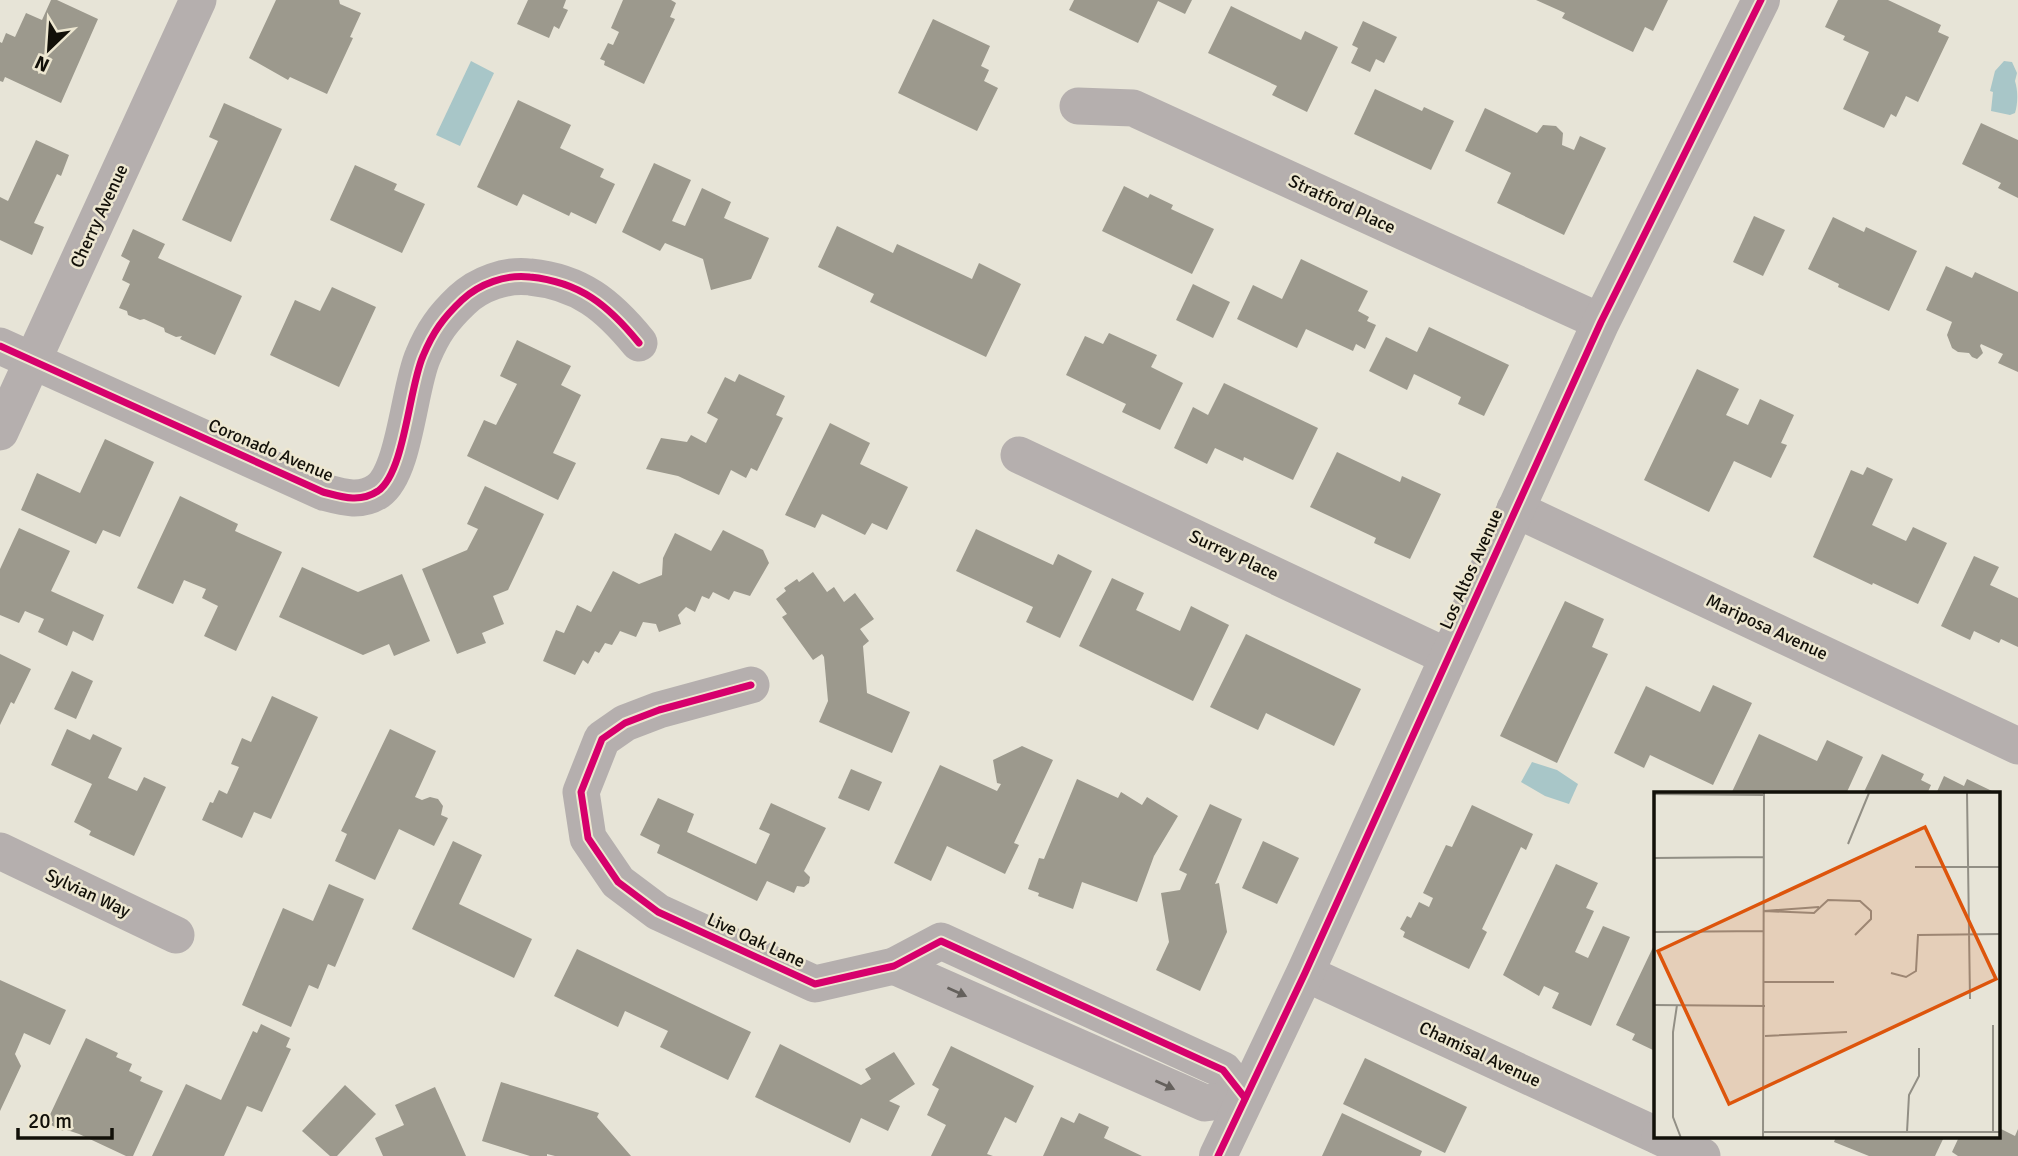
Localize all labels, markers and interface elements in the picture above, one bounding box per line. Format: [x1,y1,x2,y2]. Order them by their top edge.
north arrow [14,14,84,84]
text: N [31,50,53,77]
street label: Cherry Avenue [65,161,133,271]
street label: Stratford Place [1285,170,1399,238]
street label: Coronado Avenue [205,414,337,486]
street label: Los Altos Avenue [1435,505,1507,633]
street label: Surrey Place [1186,525,1282,585]
street label: Mariposa Avenue [1703,589,1831,665]
inset map [1654,792,2000,1138]
street label: Sylvian Way [42,864,134,922]
street label: Live Oak Lane [704,908,808,972]
one-way arrow [947,986,967,998]
street label: Chamisal Avenue [1416,1016,1544,1092]
one-way arrow [1155,1079,1175,1091]
scale bar [18,1096,112,1140]
text: 20 m [28,1108,72,1134]

